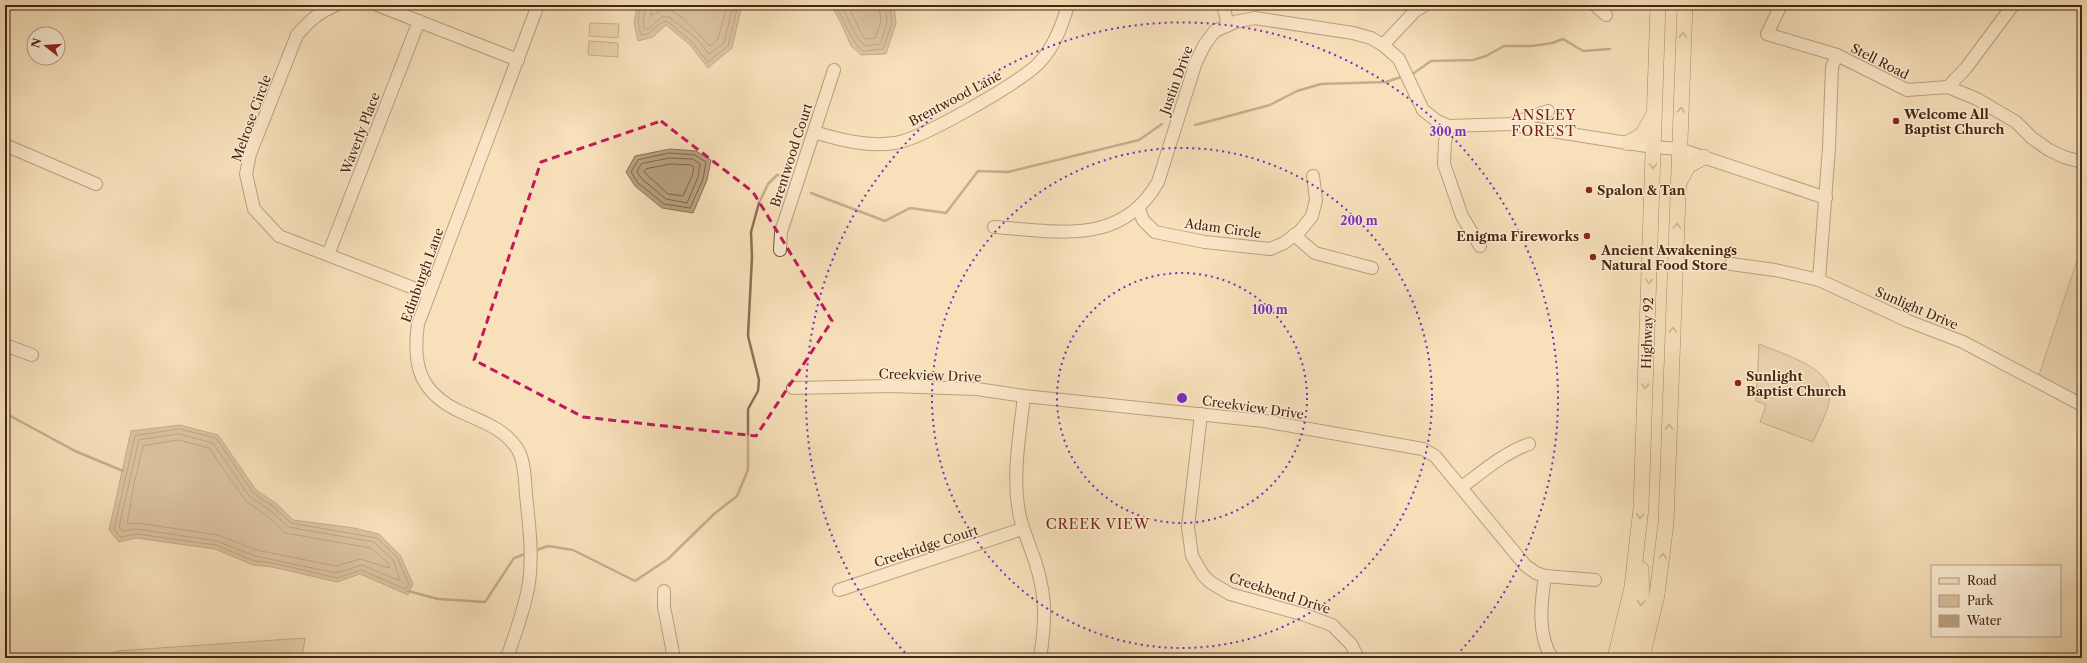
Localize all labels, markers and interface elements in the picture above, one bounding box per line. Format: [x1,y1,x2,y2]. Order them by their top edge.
north arrow [26,26,66,66]
one-way arrow [1679,32,1688,38]
text: N [28,36,45,50]
street label: Stell Road [1848,40,1912,82]
street label: Justin Drive [1155,43,1196,118]
street label: Brentwood Lane [906,67,1004,129]
street label: Melrose Circle [228,73,274,163]
street label: Waverly Place [337,90,383,177]
street label: Brentwood Court [767,101,815,209]
district label: ANSLEY FOREST [1510,106,1577,140]
place label: Welcome All Baptist Church [1903,106,2005,137]
one-way arrow [1676,107,1685,113]
marker: Welcome All Baptist Church [1891,116,1901,126]
text: 300 m [1429,124,1467,139]
one-way arrow [1648,163,1657,169]
place label: Spalon & Tan [1597,182,1686,198]
marker: Spalon & Tan [1584,185,1594,195]
text: 200 m [1340,213,1378,228]
street label: Adam Circle [1183,215,1262,241]
one-way arrow [1673,223,1681,229]
street label: Edinburgh Lane [397,226,447,324]
place label: Enigma Fireworks [1456,228,1579,244]
marker: Enigma Fireworks [1582,231,1592,241]
place label: Ancient Awakenings Natural Food Store [1600,242,1737,273]
marker: Ancient Awakenings Natural Food Store [1588,252,1598,262]
one-way arrow [1644,278,1653,284]
street label: Sunlight Drive [1873,283,1961,333]
street label: Highway 92 [1638,297,1656,369]
text: 100 m [1252,302,1288,317]
one-way arrow [1669,327,1677,333]
street label: Creekview Drive [878,365,982,385]
place label: Sunlight Baptist Church [1746,368,1847,399]
marker: Sunlight Baptist Church [1733,378,1743,388]
one-way arrow [1641,383,1649,389]
centre of rings [1175,391,1189,405]
street label: Creekview Drive [1201,392,1305,422]
one-way arrow [1665,424,1674,430]
one-way arrow [1635,513,1644,519]
district label: CREEK VIEW [1046,515,1150,533]
street label: Creekridge Court [872,522,980,570]
one-way arrow [1658,553,1667,559]
legend [1931,565,2061,637]
street label: Creekbend Drive [1227,569,1333,617]
text: Road [1967,573,1997,588]
text: Park [1967,593,1994,608]
one-way arrow [1637,600,1646,606]
text: Water [1966,613,2001,628]

